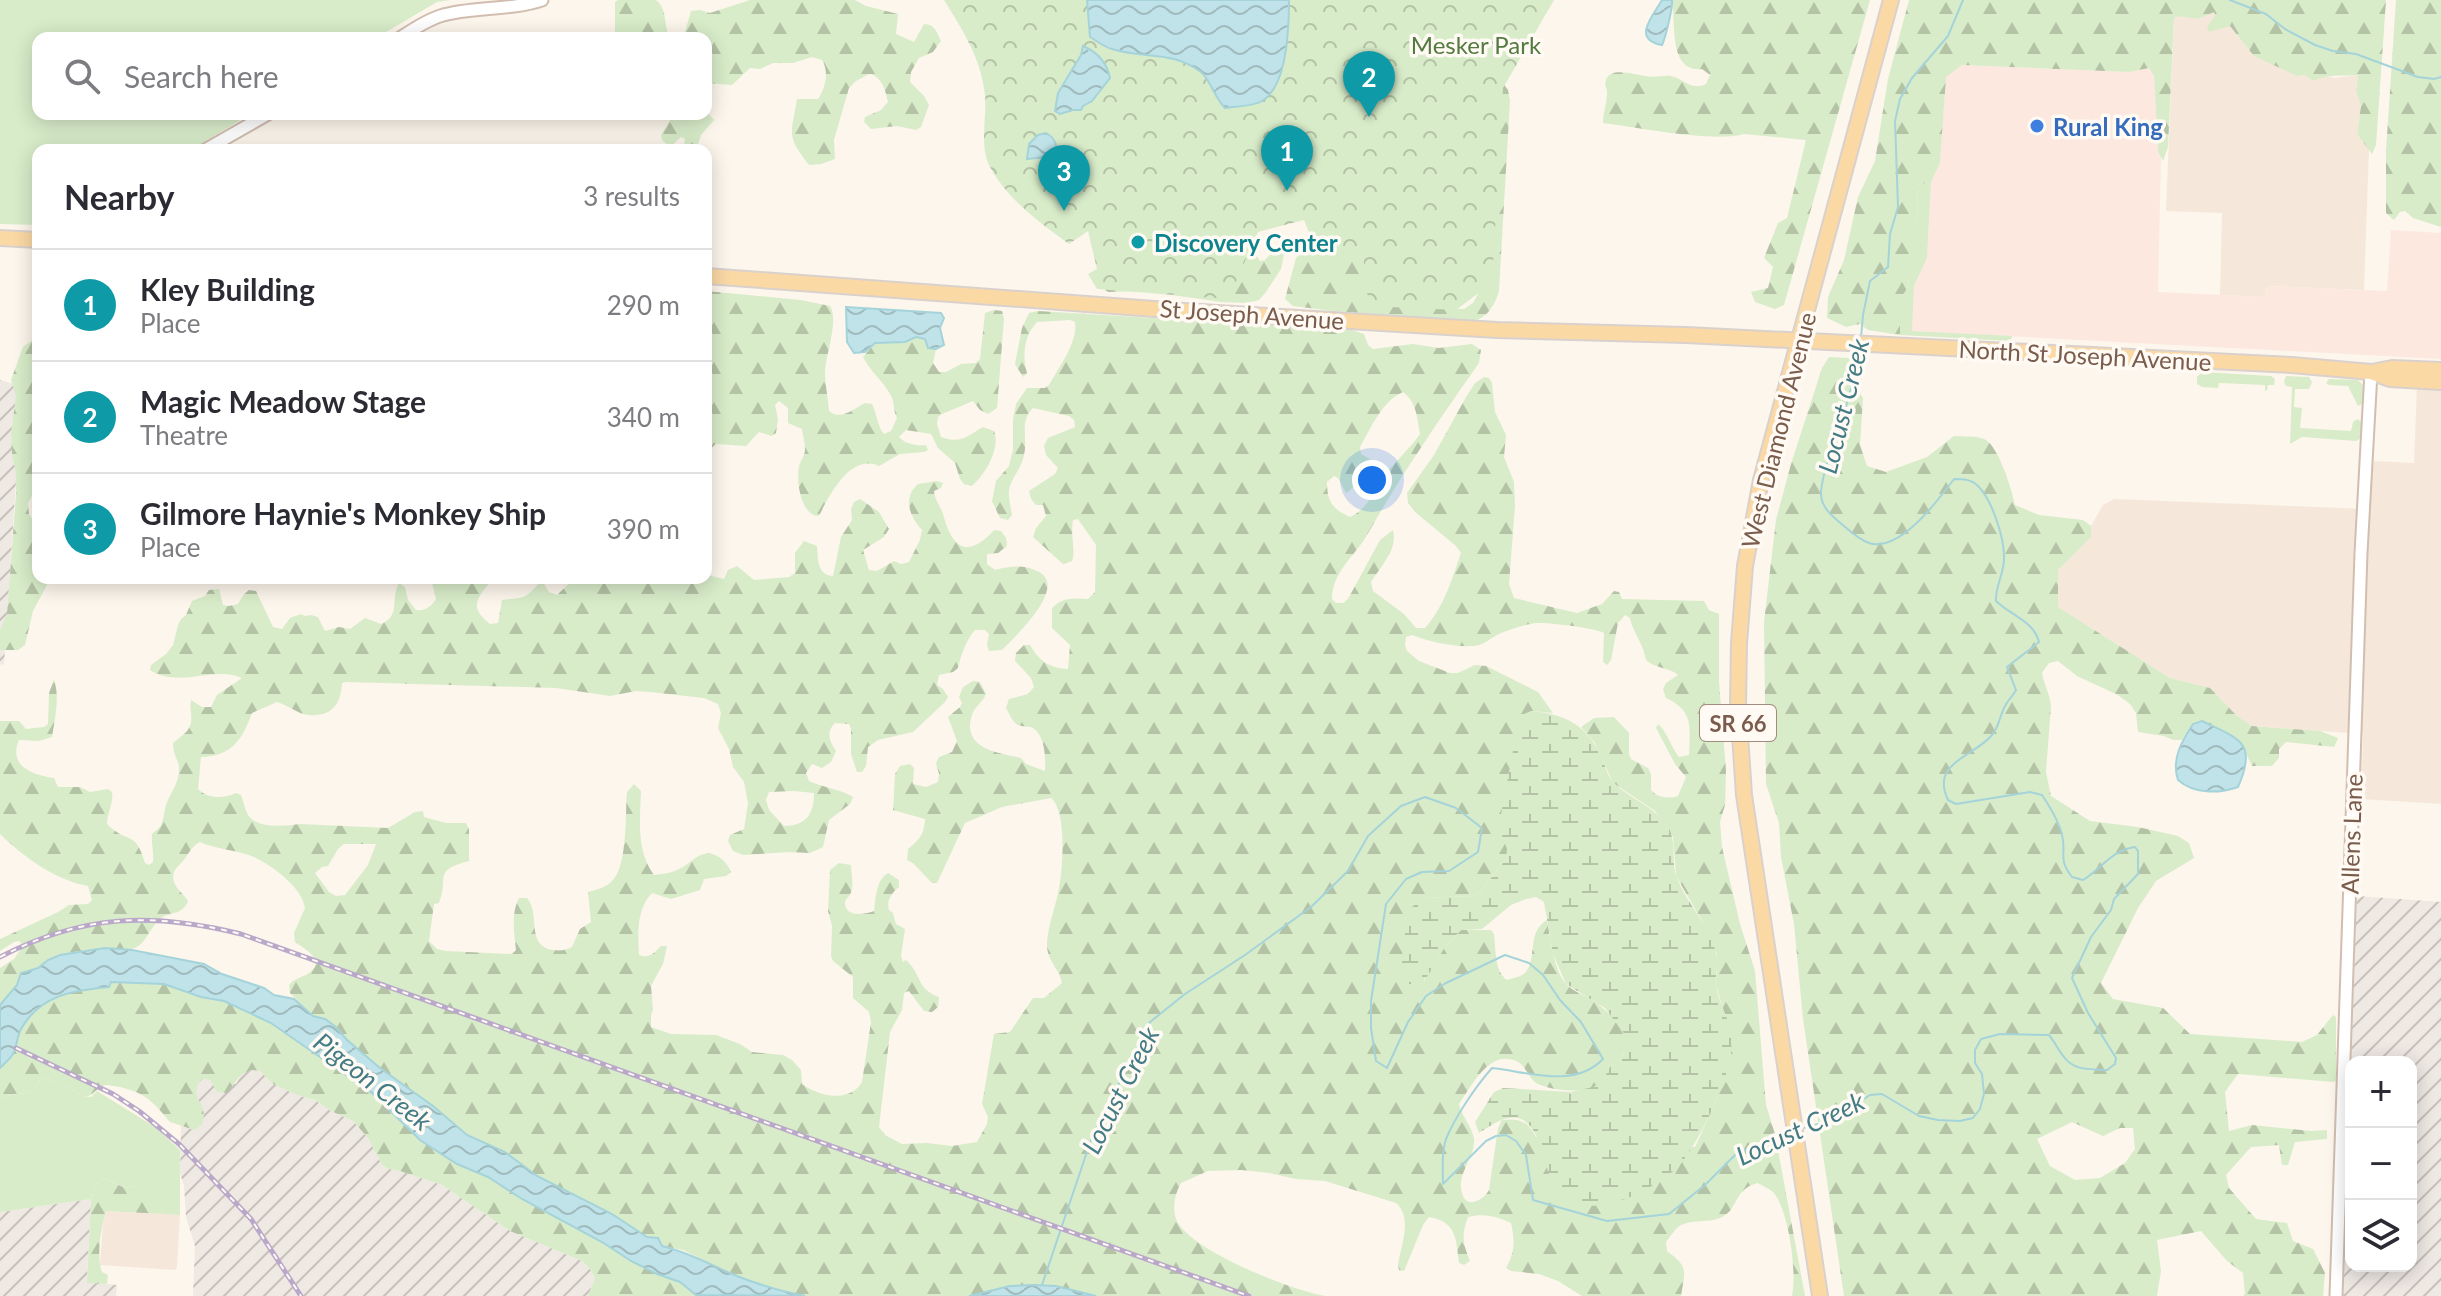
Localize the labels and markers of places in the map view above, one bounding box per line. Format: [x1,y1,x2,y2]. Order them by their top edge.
pin: 2 [1343,51,1395,117]
place label: Rural King [2053,112,2163,141]
marker: Rural King [2028,117,2046,135]
pin: 1 [1261,125,1313,191]
pin: 3 [1038,145,1090,211]
place label: Discovery Center [1154,228,1338,257]
marker: Discovery Center [1129,233,1147,251]

